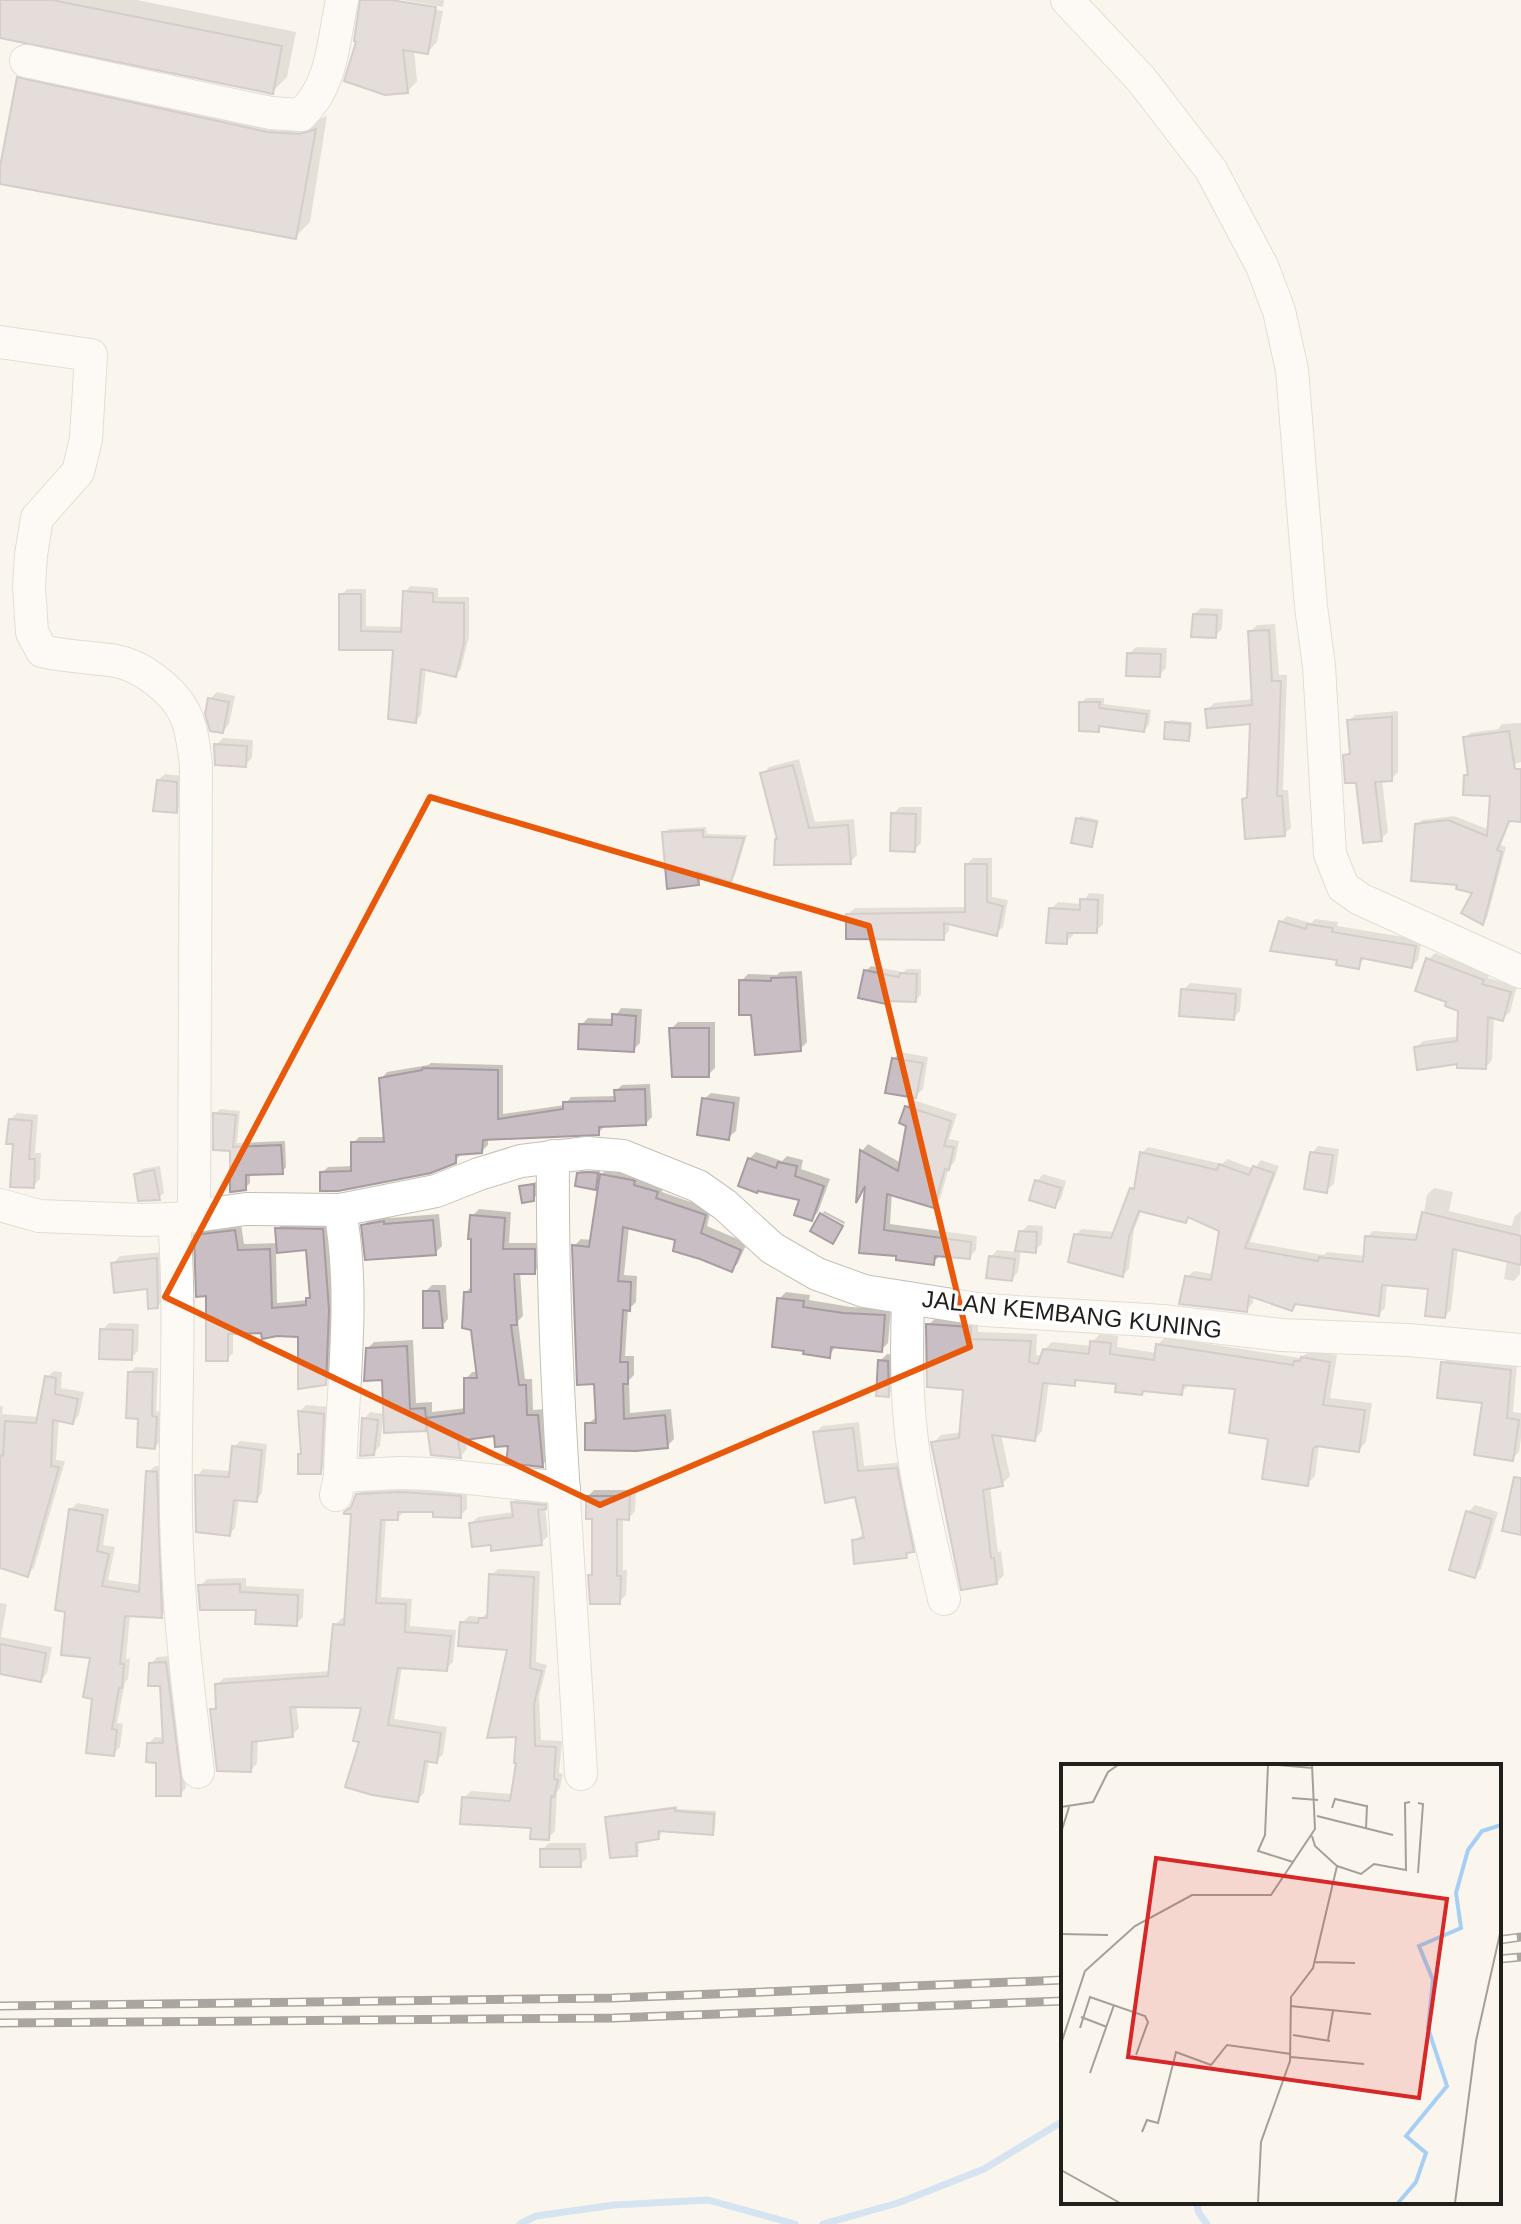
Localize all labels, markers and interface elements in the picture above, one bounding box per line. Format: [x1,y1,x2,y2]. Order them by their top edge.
street label: JALAN KEMBANG KUNING [921,1285,1223,1343]
inset map [1061,1764,1501,2204]

